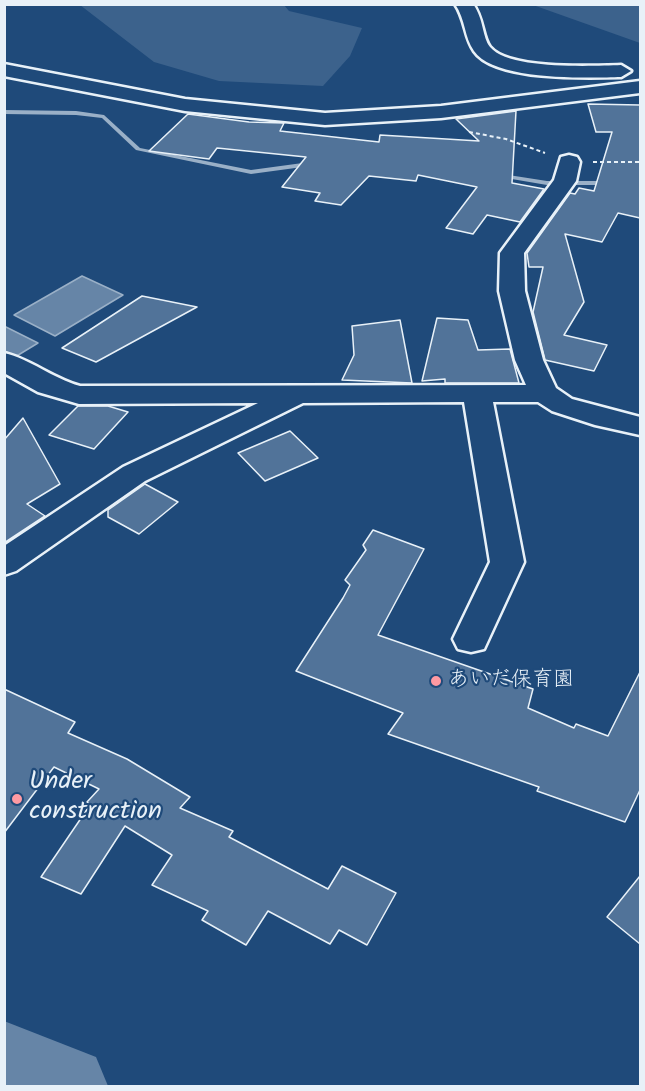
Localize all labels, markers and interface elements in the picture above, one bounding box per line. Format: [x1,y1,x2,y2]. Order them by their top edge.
place label: あいだ保育園 [448,668,574,694]
marker: あいだ保育園 [429,674,443,688]
place label: Under construction [29,768,162,830]
marker: Under construction [10,792,24,806]

